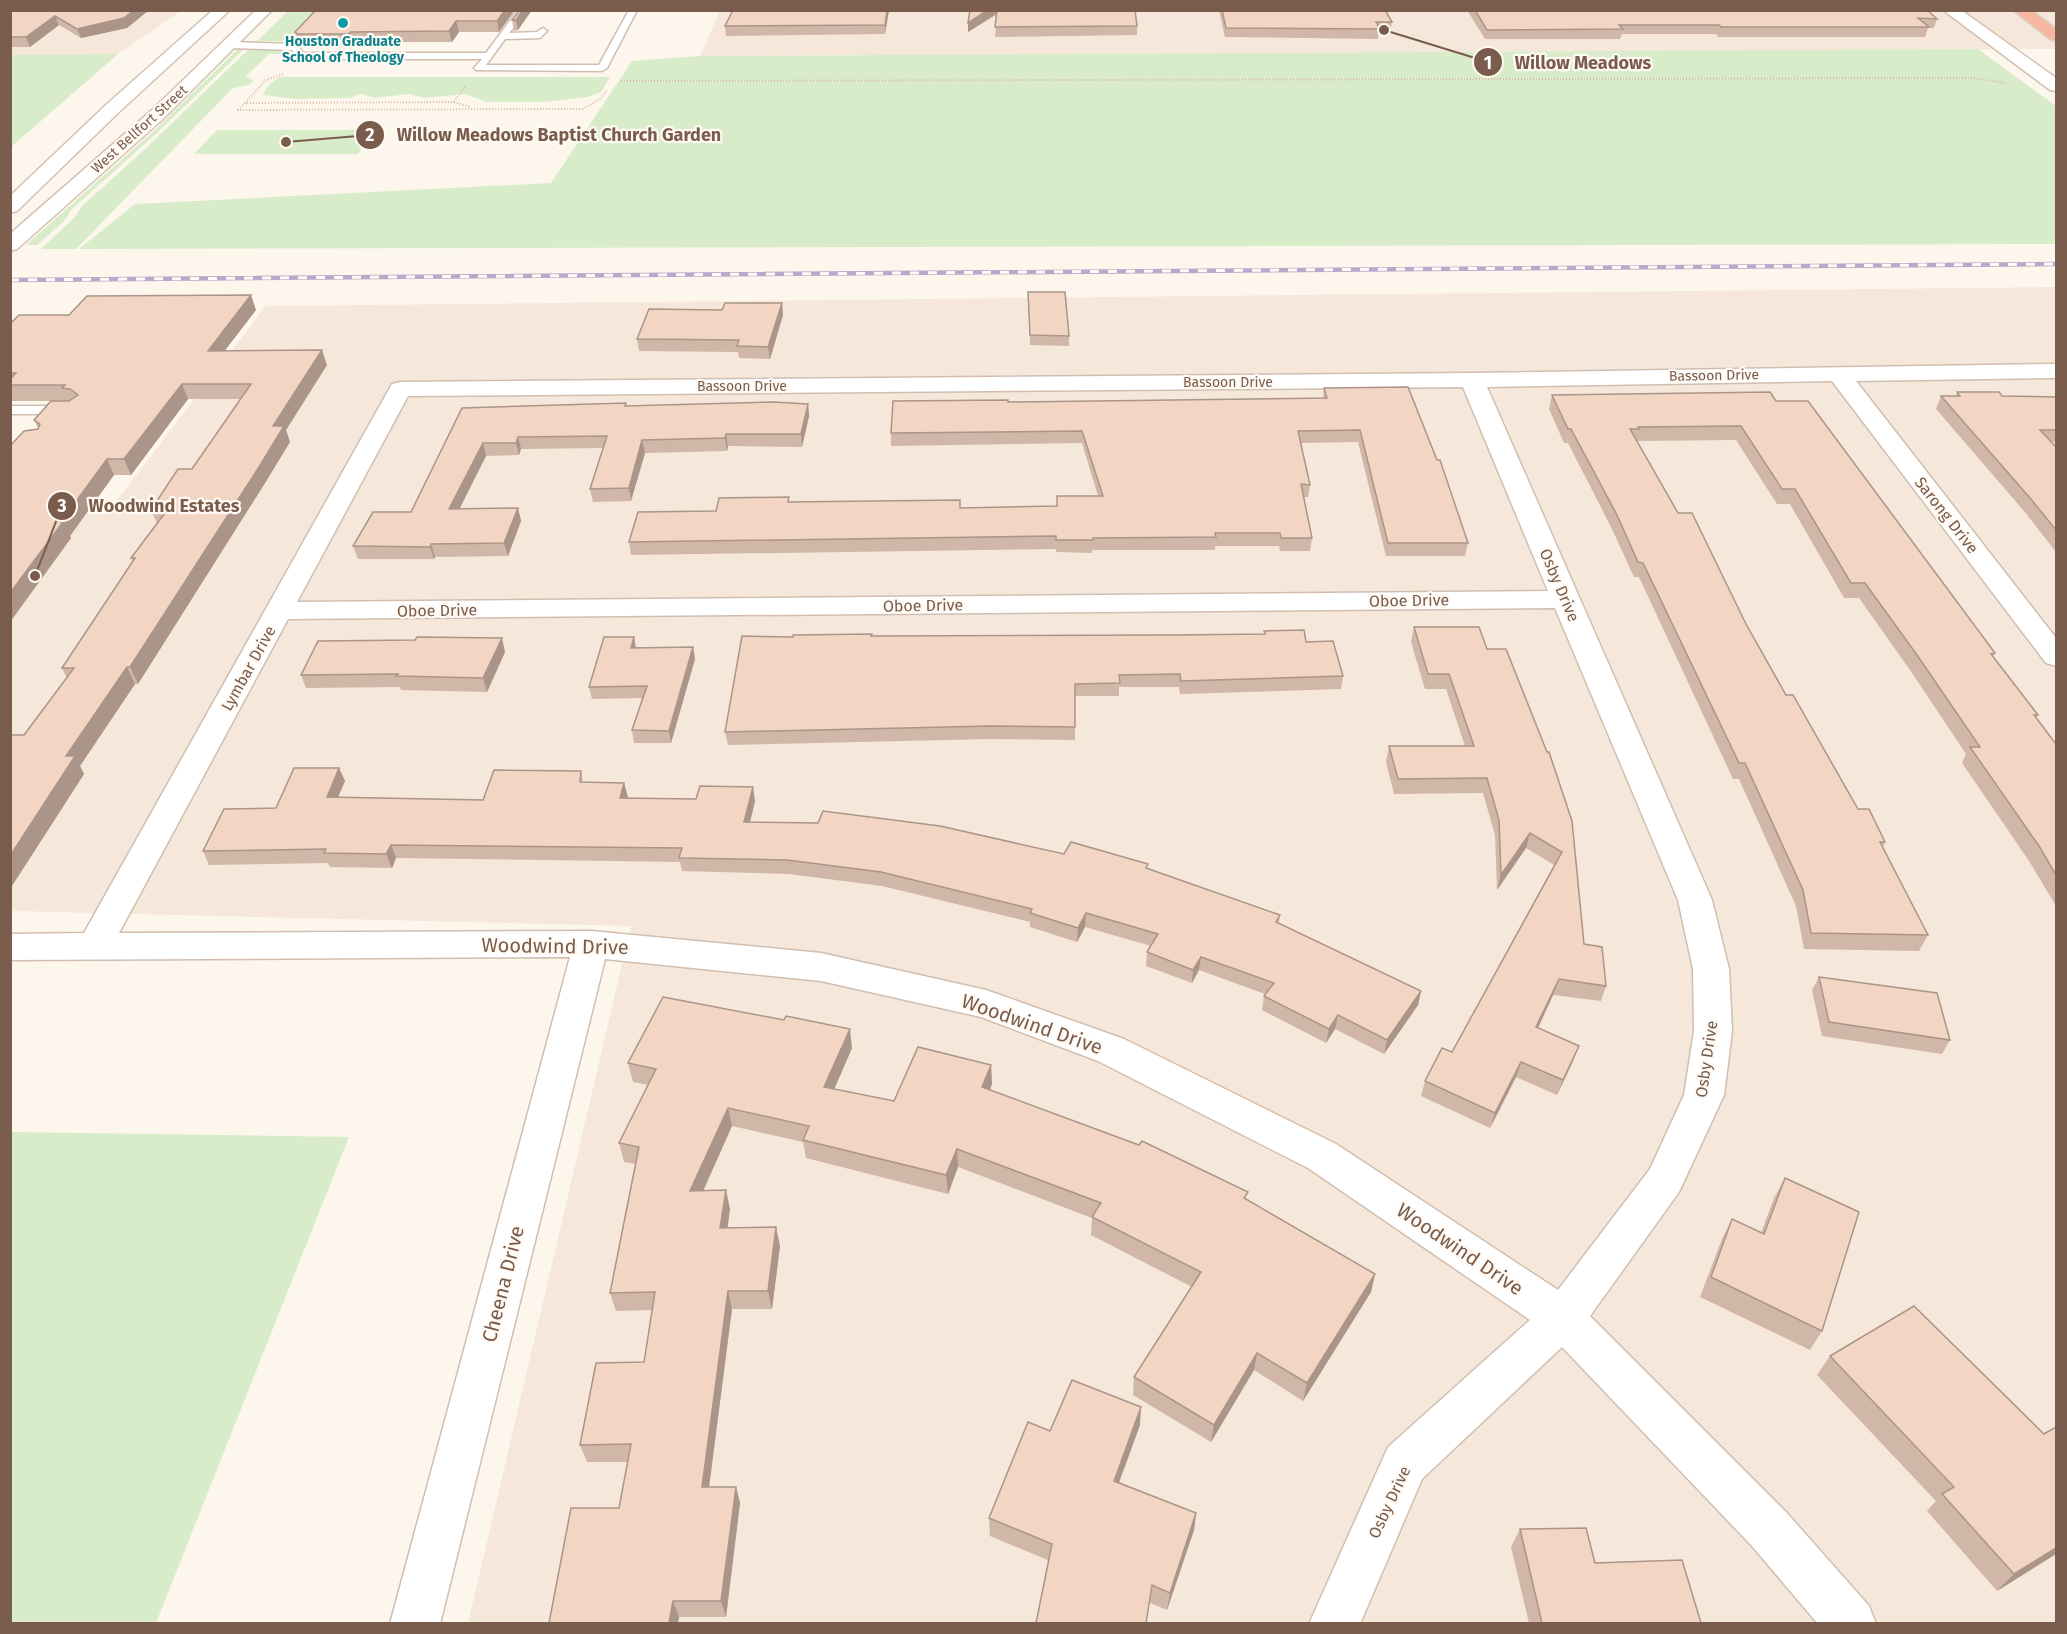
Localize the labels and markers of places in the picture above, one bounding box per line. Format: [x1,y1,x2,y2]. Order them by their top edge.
marker: Houston Graduate School of Theology [336,16,350,30]
place label: Houston Graduate School of Theology [282,33,405,66]
callout: Willow Meadows [1473,44,1663,80]
callout: Willow Meadows Baptist Church Garden [355,117,733,153]
callout: Woodwind Estates [47,488,252,524]

